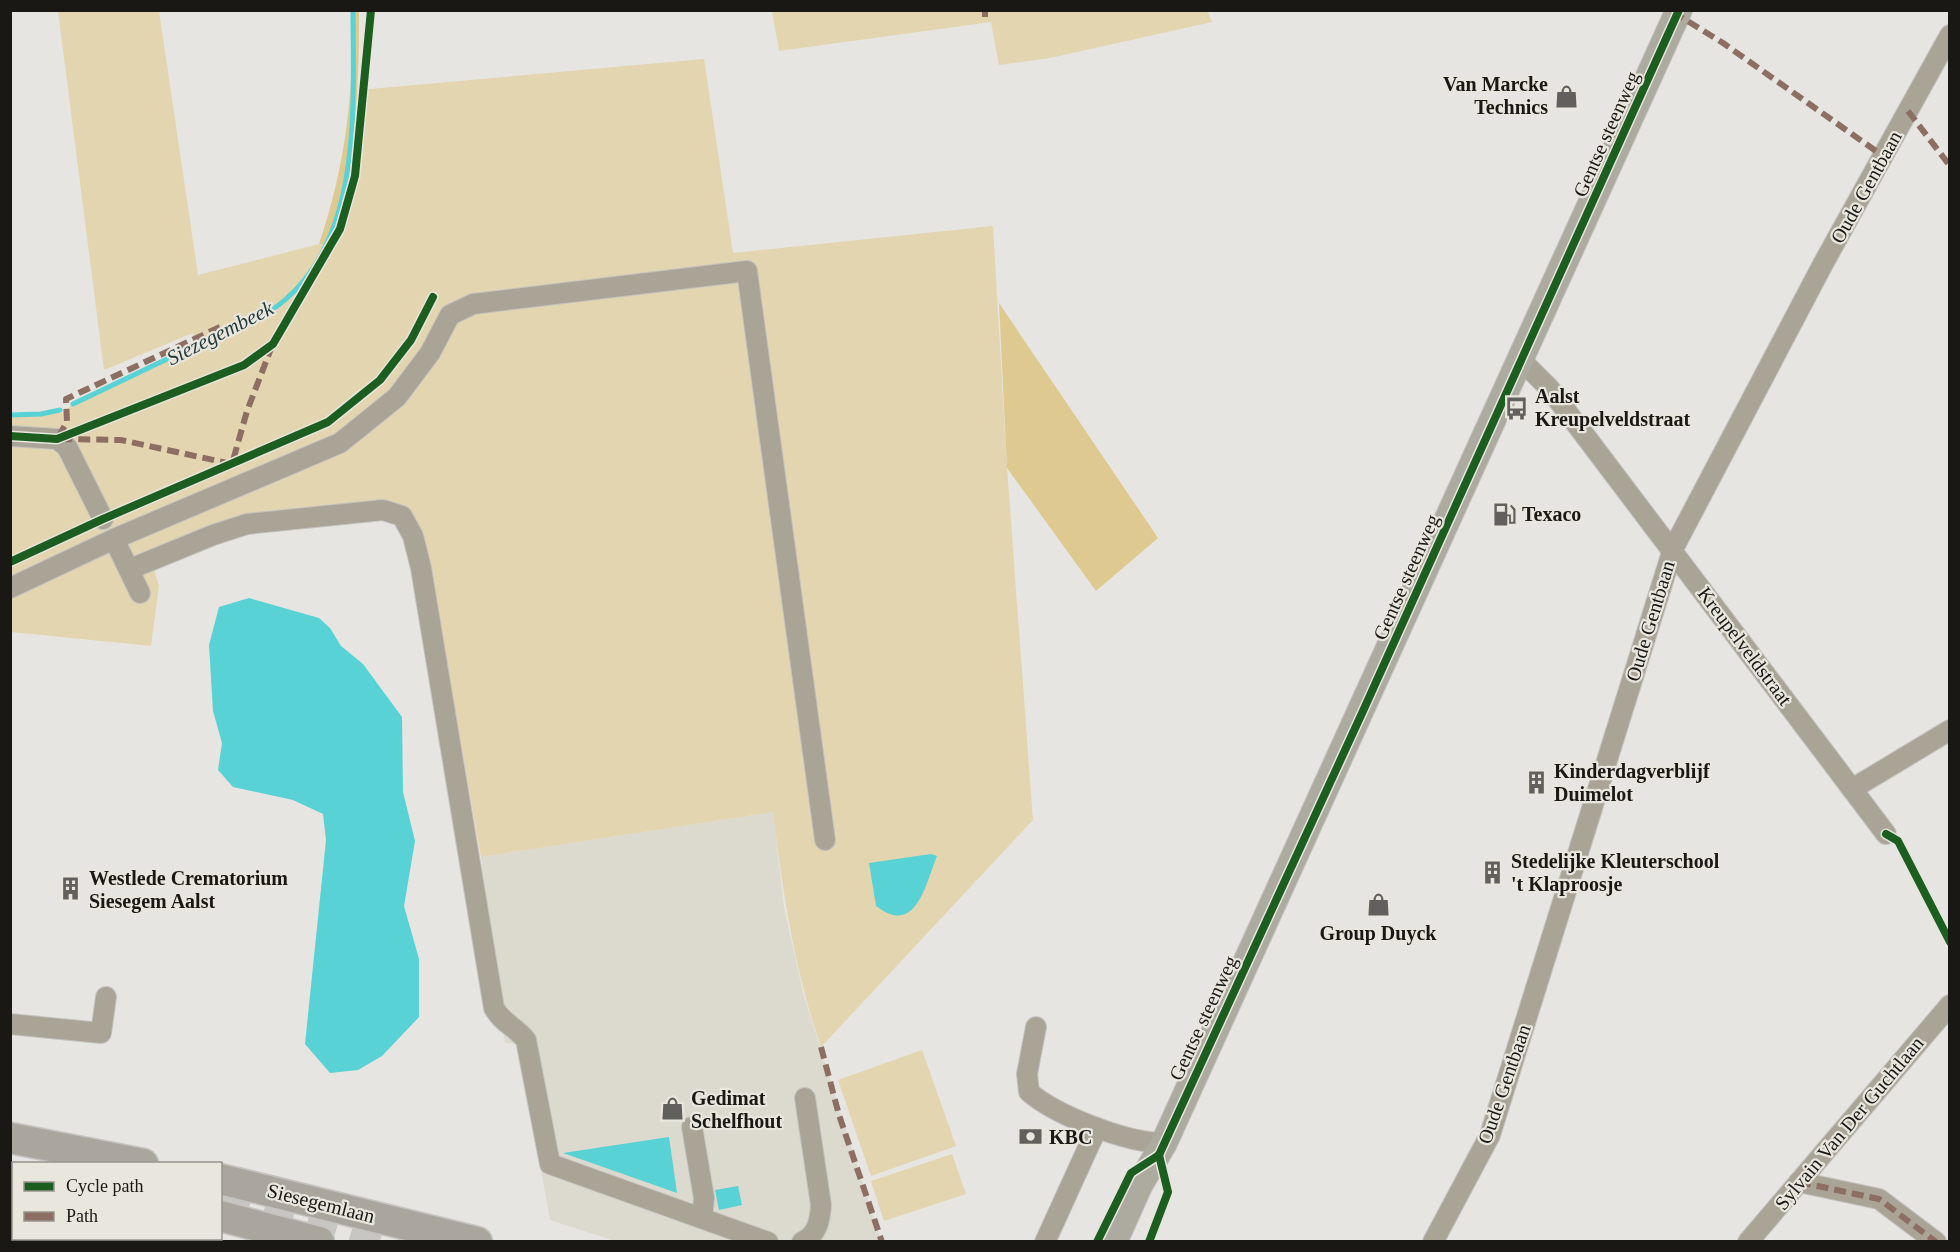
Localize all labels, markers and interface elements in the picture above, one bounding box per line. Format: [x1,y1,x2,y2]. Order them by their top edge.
street label: Gentse steenweg [1569,68,1644,201]
place label: Van Marcke Technics [1443,73,1548,118]
shop icon: Van Marcke Technics [1553,83,1579,109]
street label: Oude Gentbaan [1826,127,1906,247]
water label: Siezegembeek [163,296,278,370]
place label: Aalst Kreupelveldstraat [1535,385,1691,431]
bus stop icon: Aalst Kreupelveldstraat [1504,395,1530,421]
fuel station icon: Texaco [1491,501,1517,527]
place label: Texaco [1522,503,1581,525]
street label: Gentse steenweg [1369,511,1444,644]
street label: Oude Gentbaan [1621,558,1679,684]
street label: Kreupelveldstraat [1693,583,1797,710]
place label: Kinderdagverblijf Duimelot [1554,760,1710,805]
building icon: Kinderdagverblijf Duimelot [1523,769,1549,795]
place label: Stedelijke Kleuterschool 't Klaproosje [1511,850,1720,896]
building icon: Stedelijke Kleuterschool 't Klaproosje [1480,859,1506,885]
place label: Westlede Crematorium Siesegem Aalst [89,867,288,913]
building icon: Westlede Crematorium Siesegem Aalst [58,876,84,902]
shop icon: Group Duyck [1365,892,1391,918]
place label: Group Duyck [1320,922,1437,945]
street label: Gentse steenweg [1165,952,1242,1084]
street label: Oude Gentbaan [1473,1021,1535,1147]
street label: Sylvain Van Der Guchtlaan [1770,1032,1929,1215]
place label: Gedimat Schelfhout [691,1087,782,1132]
shop icon: Gedimat Schelfhout [660,1096,686,1122]
bank icon: KBC [1018,1124,1044,1150]
place label: KBC [1049,1126,1092,1148]
legend [12,1162,222,1240]
text: Cycle path [66,1176,143,1196]
street label: Siesegemlaan [265,1179,377,1228]
text: Path [66,1206,98,1226]

